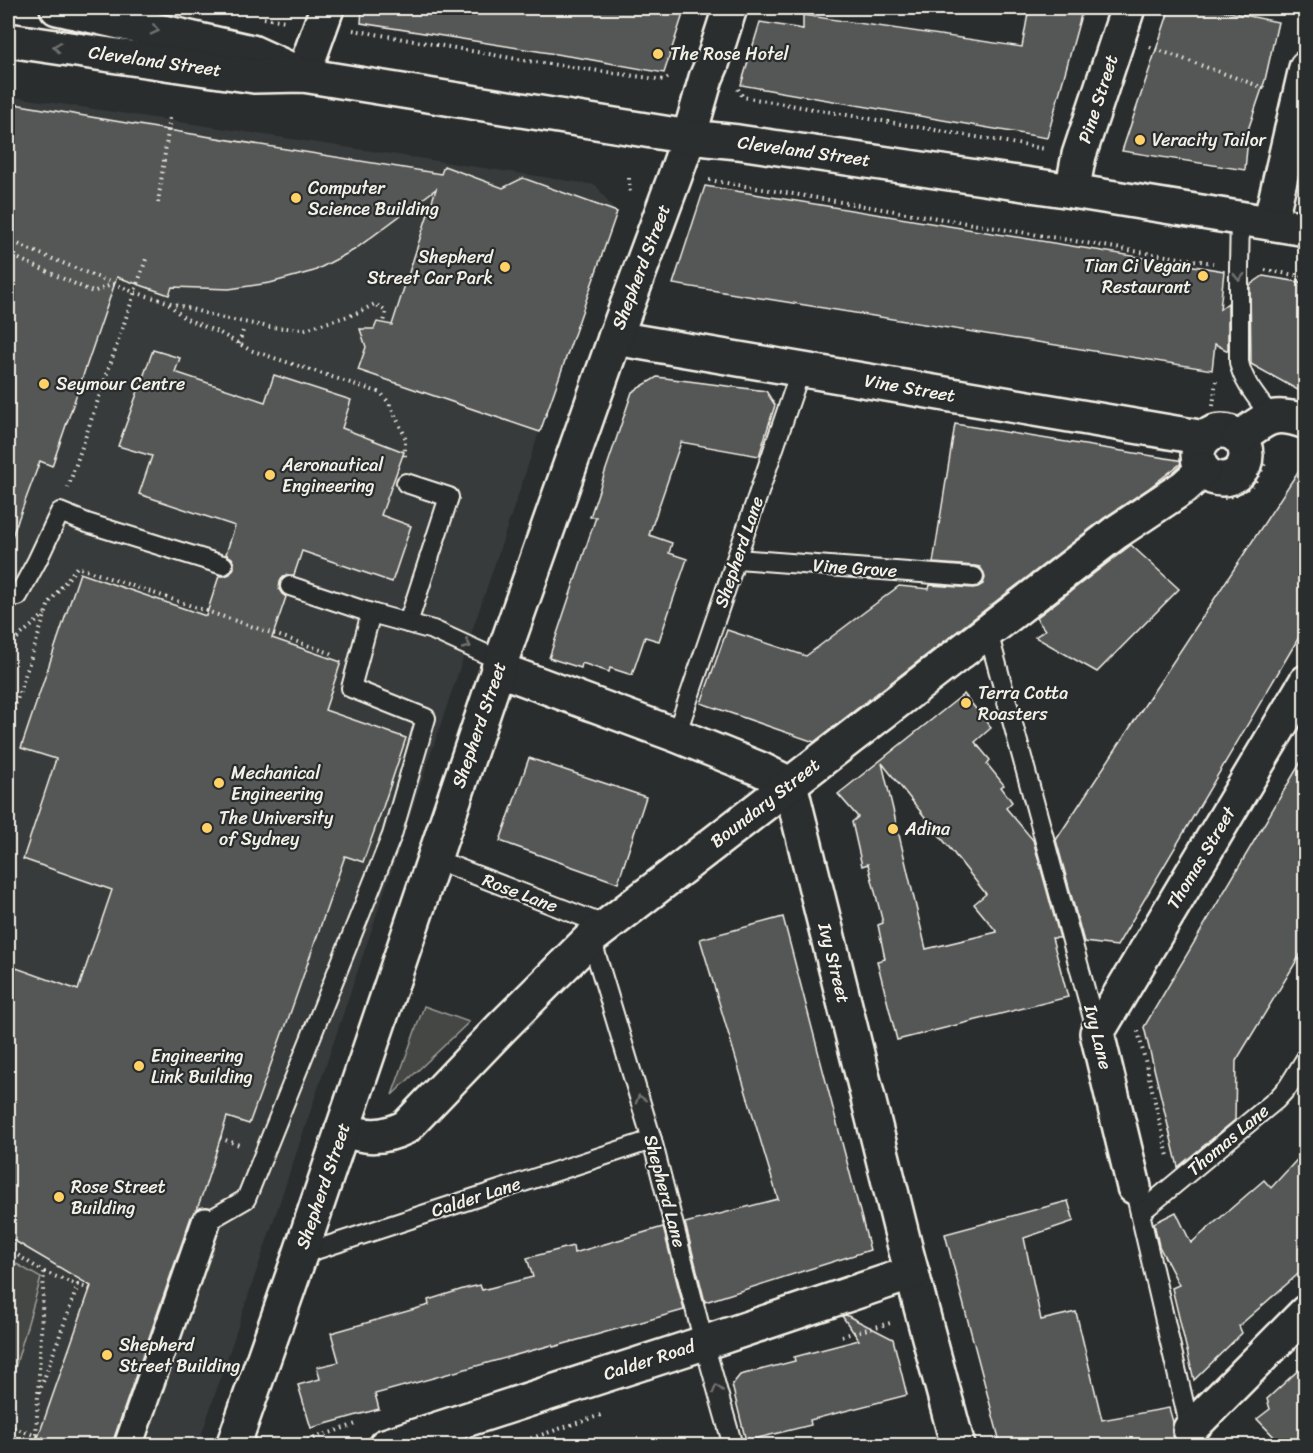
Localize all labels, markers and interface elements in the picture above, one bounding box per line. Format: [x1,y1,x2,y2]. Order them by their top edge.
one-way arrow [150,22,160,35]
street label: Cleveland Street [87,36,223,86]
place label: The Rose Hotel [670,38,789,70]
one-way arrow [53,42,62,54]
marker: The Rose Hotel [651,47,665,61]
street label: Pine Street [1069,50,1127,148]
place label: Veracity Tailor [1152,124,1268,156]
street label: Cleveland Street [736,126,872,176]
marker: Veracity Tailor [1133,133,1147,147]
place label: Computer Science Building [308,172,439,225]
marker: Computer Science Building [289,191,303,205]
street label: Shepherd Street [602,200,680,334]
place label: Shepherd Street Car Park [367,241,495,294]
place label: Tian Ci Vegan Restaurant [1084,250,1191,303]
marker: Shepherd Street Car Park [498,260,512,274]
marker: Tian Ci Vegan Restaurant [1196,269,1210,283]
one-way arrow [1233,272,1245,281]
street label: Vine Street [862,364,958,412]
place label: Seymour Centre [56,368,185,400]
marker: Seymour Centre [37,377,51,391]
place label: Aeronautical Engineering [281,449,384,502]
marker: Aeronautical Engineering [263,468,277,482]
street label: Shepherd Lane [705,492,773,612]
street label: Vine Grove [812,549,898,587]
one-way arrow [460,638,471,650]
street label: Shepherd Street [442,657,516,793]
place label: Terra Cotta Roasters [978,677,1068,730]
marker: Terra Cotta Roasters [959,696,973,710]
street label: Boundary Street [703,749,827,856]
place label: Mechanical Engineering [231,757,324,810]
marker: Mechanical Engineering [212,776,226,790]
street label: Thomas Street [1158,800,1245,916]
place label: The University of Sydney [219,802,334,855]
place label: Adina [904,813,951,845]
marker: The University of Sydney [200,821,214,835]
marker: Adina [886,822,900,836]
street label: Rose Lane [478,864,562,922]
street label: Ivy Street [808,918,859,1007]
street label: Ivy Lane [1074,1000,1121,1073]
place label: Engineering Link Building [151,1040,253,1093]
marker: Engineering Link Building [132,1059,146,1073]
one-way arrow [635,1094,647,1105]
street label: Thomas Lane [1179,1096,1277,1184]
street label: Shepherd Street [286,1118,360,1254]
street label: Shepherd Lane [635,1131,695,1251]
street label: Calder Lane [427,1167,525,1227]
place label: Rose Street Building [71,1171,166,1224]
marker: Rose Street Building [52,1190,66,1204]
place label: Shepherd Street Building [119,1329,240,1382]
street label: Calder Road [599,1330,700,1390]
marker: Shepherd Street Building [100,1348,114,1362]
one-way arrow [712,1384,724,1395]

